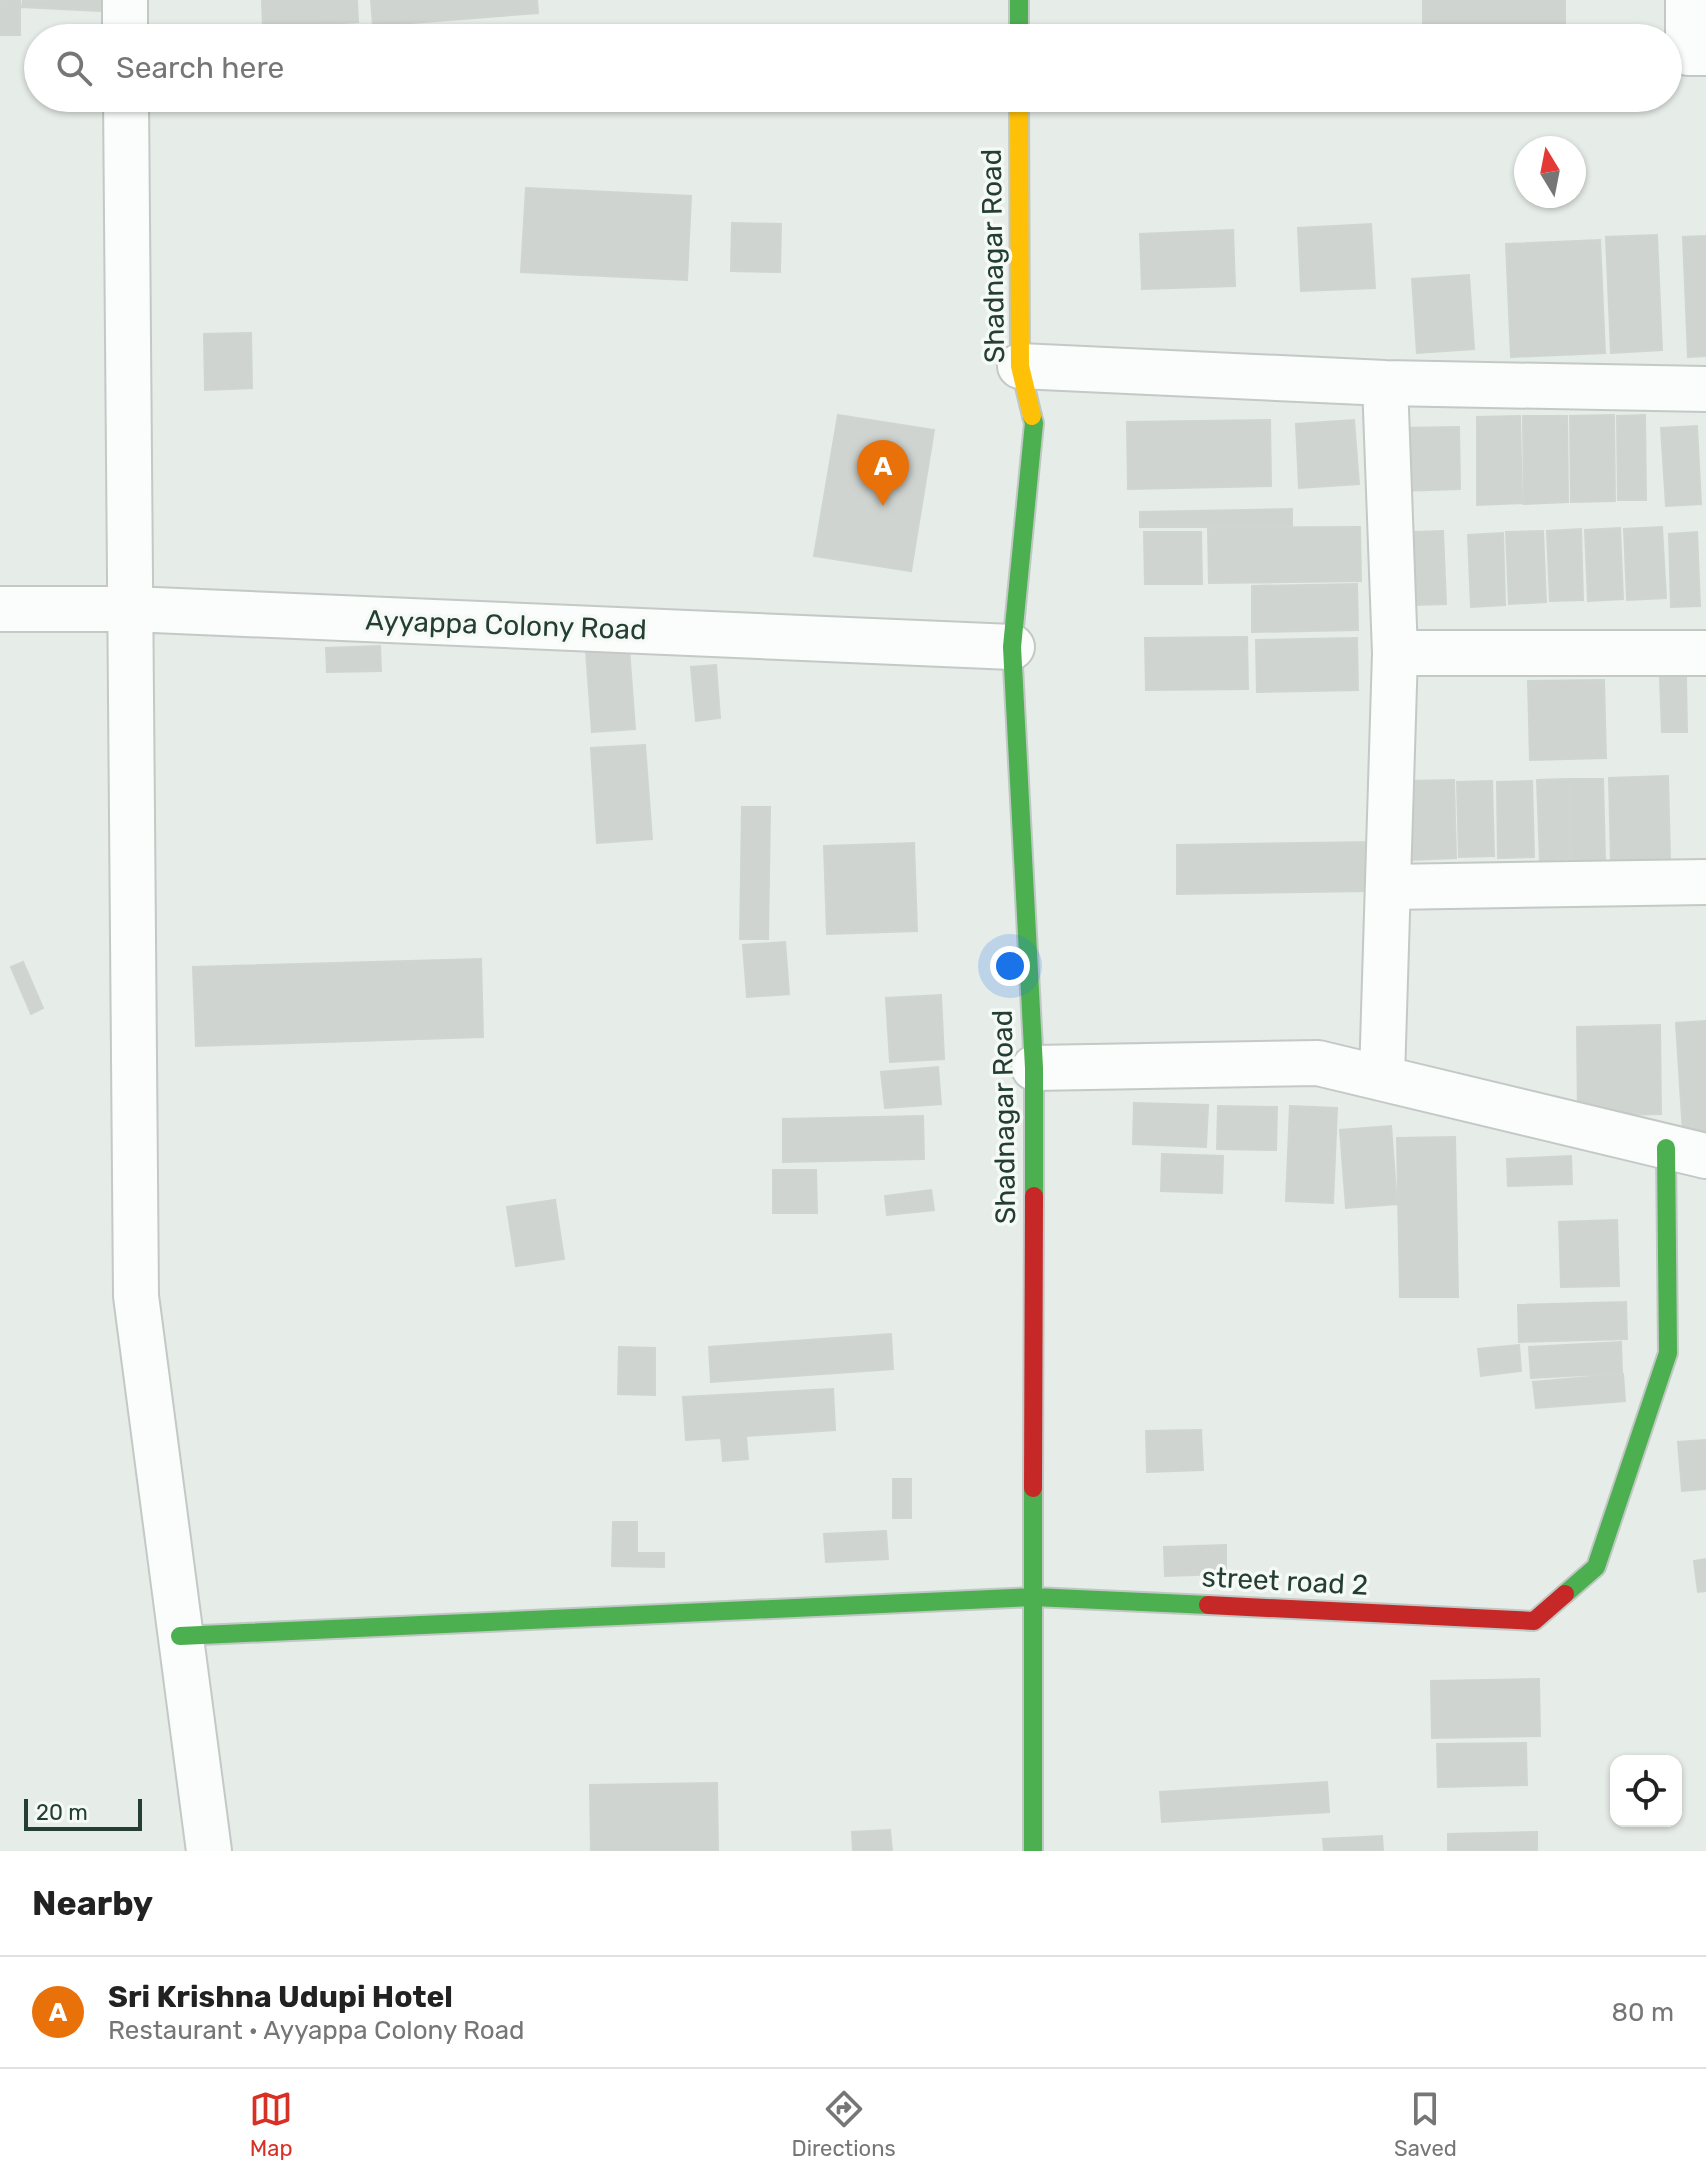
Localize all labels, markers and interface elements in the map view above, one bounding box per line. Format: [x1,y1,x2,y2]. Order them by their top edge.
search box [24,24,1682,112]
icon: search [52,46,96,90]
text: Search here [116,50,284,86]
north arrow [1514,136,1586,208]
street label: Shadnagar Road [975,149,1011,363]
pin: A [857,440,909,506]
street label: Ayyappa Colony Road [365,604,647,646]
your location [990,946,1030,986]
street label: Shadnagar Road [986,1010,1022,1224]
street label: street road 2 [1201,1560,1369,1602]
map controls [1610,1755,1682,1827]
button: locate [1610,1755,1682,1827]
scale bar [24,1795,142,1831]
text: 20 m [36,1799,88,1826]
text: Nearby [32,1883,153,1924]
text: Sri Krishna Udupi Hotel [108,1979,453,2015]
text: A [49,1997,67,2028]
text: 80 m [1611,1997,1674,2028]
text: Restaurant · Ayyappa Colony Road [108,2015,525,2046]
tab: Map [249,2087,293,2162]
tab: Directions [791,2087,896,2162]
tab: Saved [1394,2087,1457,2162]

